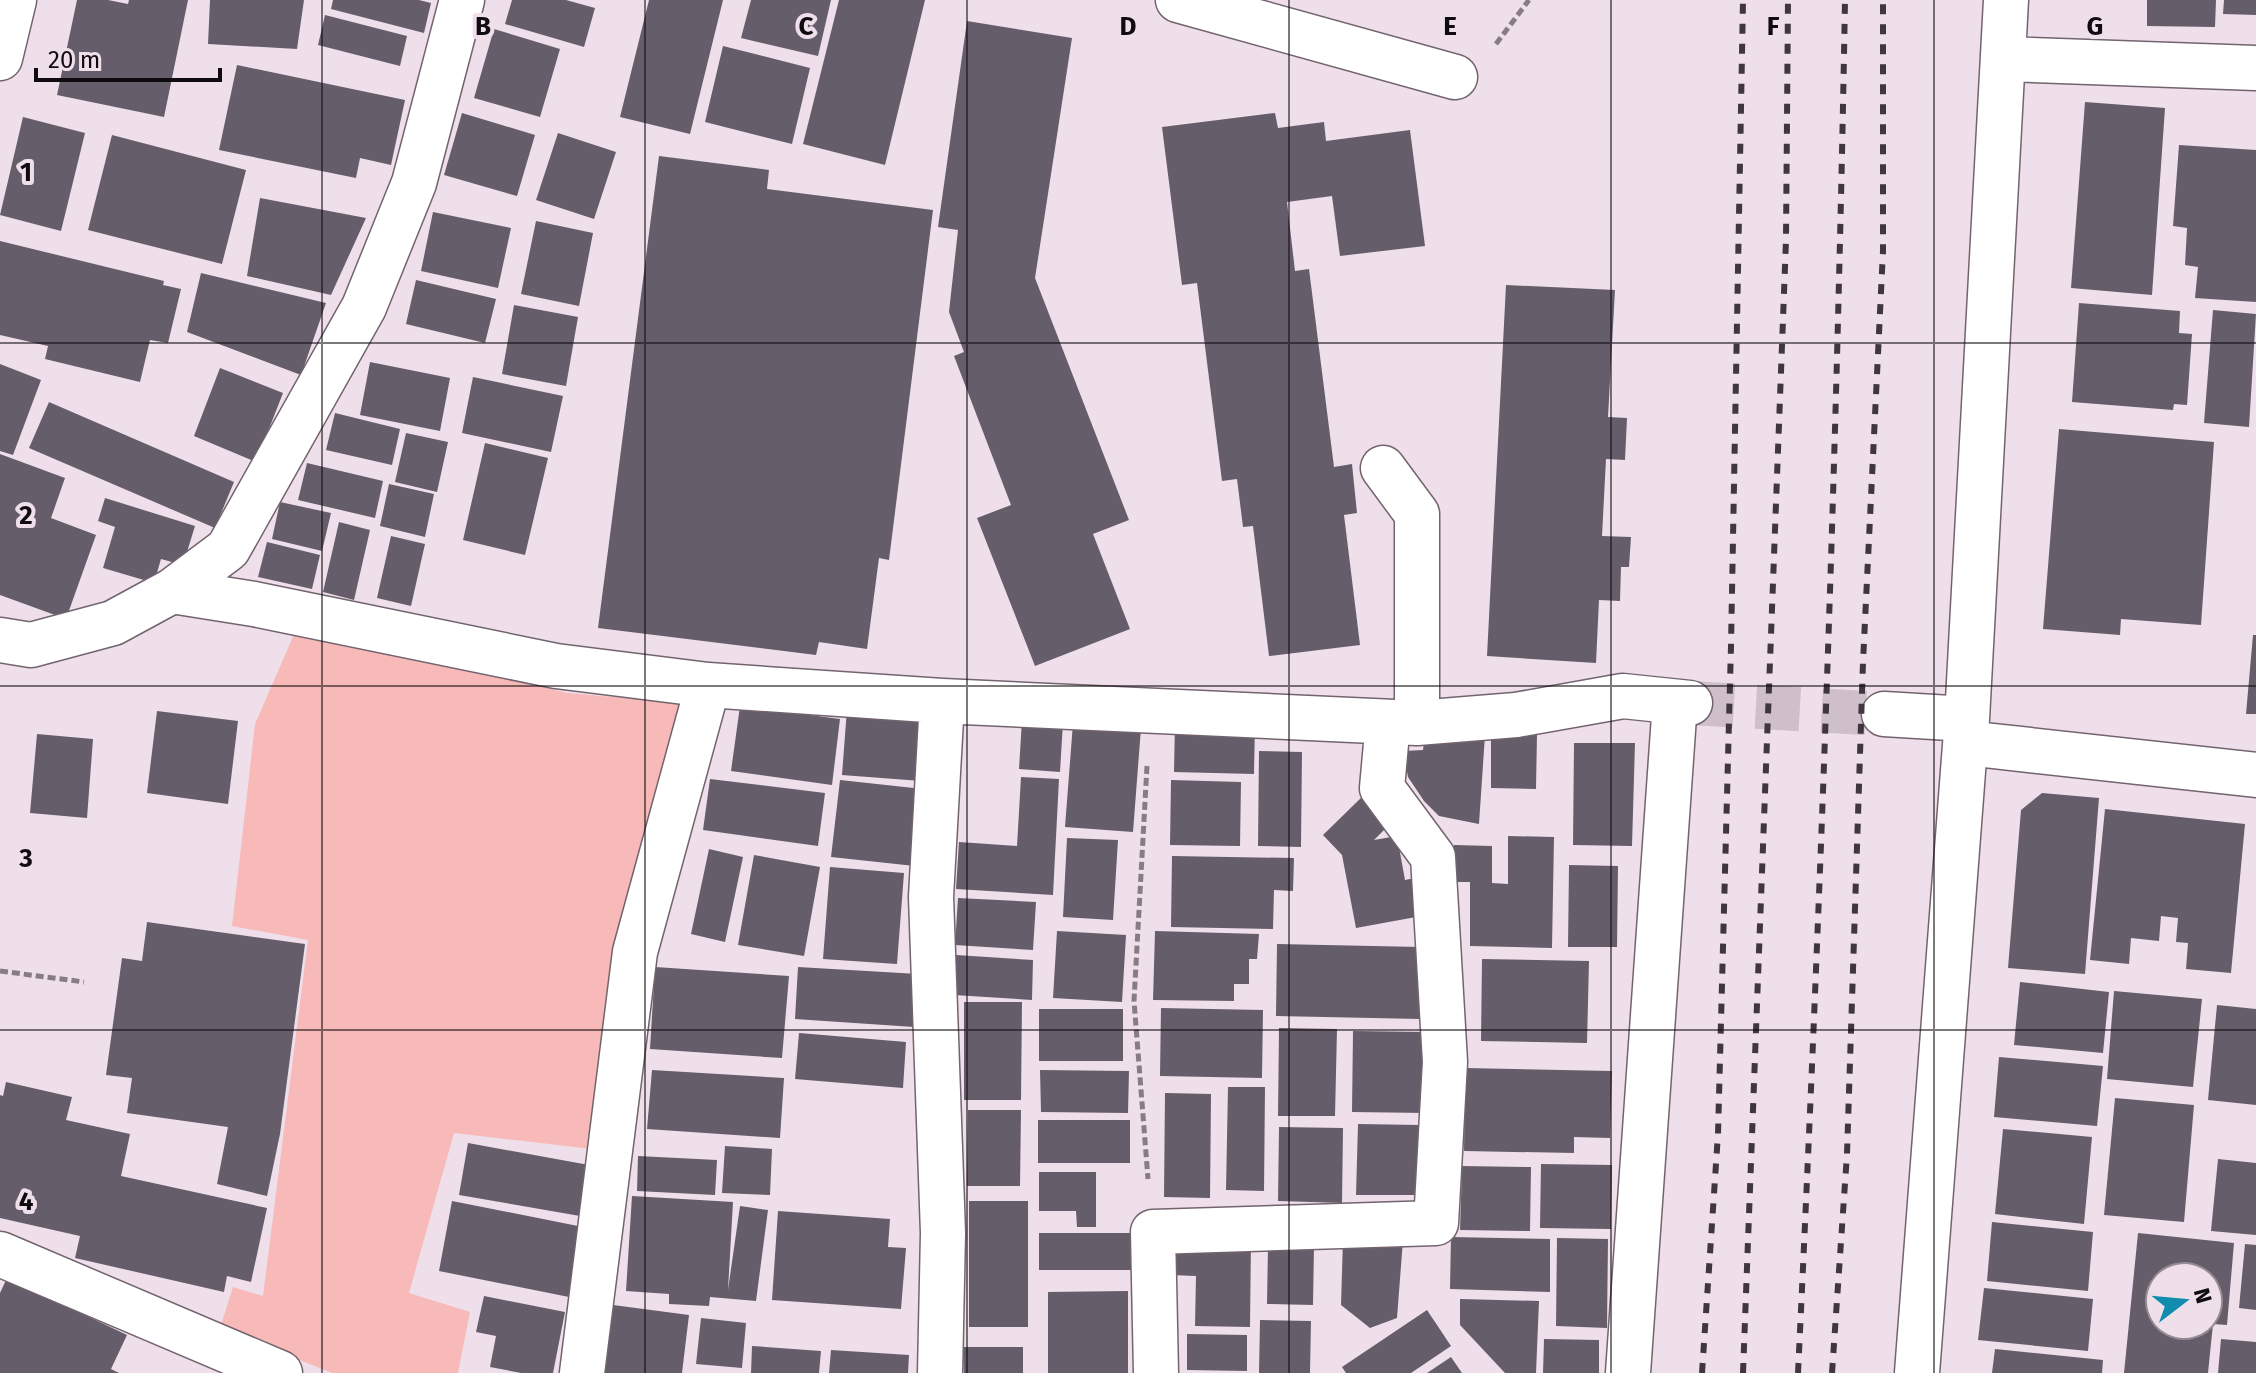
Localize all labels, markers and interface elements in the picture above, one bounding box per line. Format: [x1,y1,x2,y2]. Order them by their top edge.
text: B [475,11,491,42]
text: C [799,11,814,42]
text: D [1120,11,1137,42]
text: E [1443,11,1457,42]
text: F [1767,11,1780,42]
text: G [2087,11,2103,42]
scale bar [36,32,220,82]
text: 20 m [48,46,100,74]
text: 1 [20,157,32,188]
text: 2 [19,500,33,531]
text: 3 [18,843,33,874]
text: 4 [19,1186,34,1217]
north arrow [2144,1261,2224,1341]
text: N [2188,1285,2218,1306]

